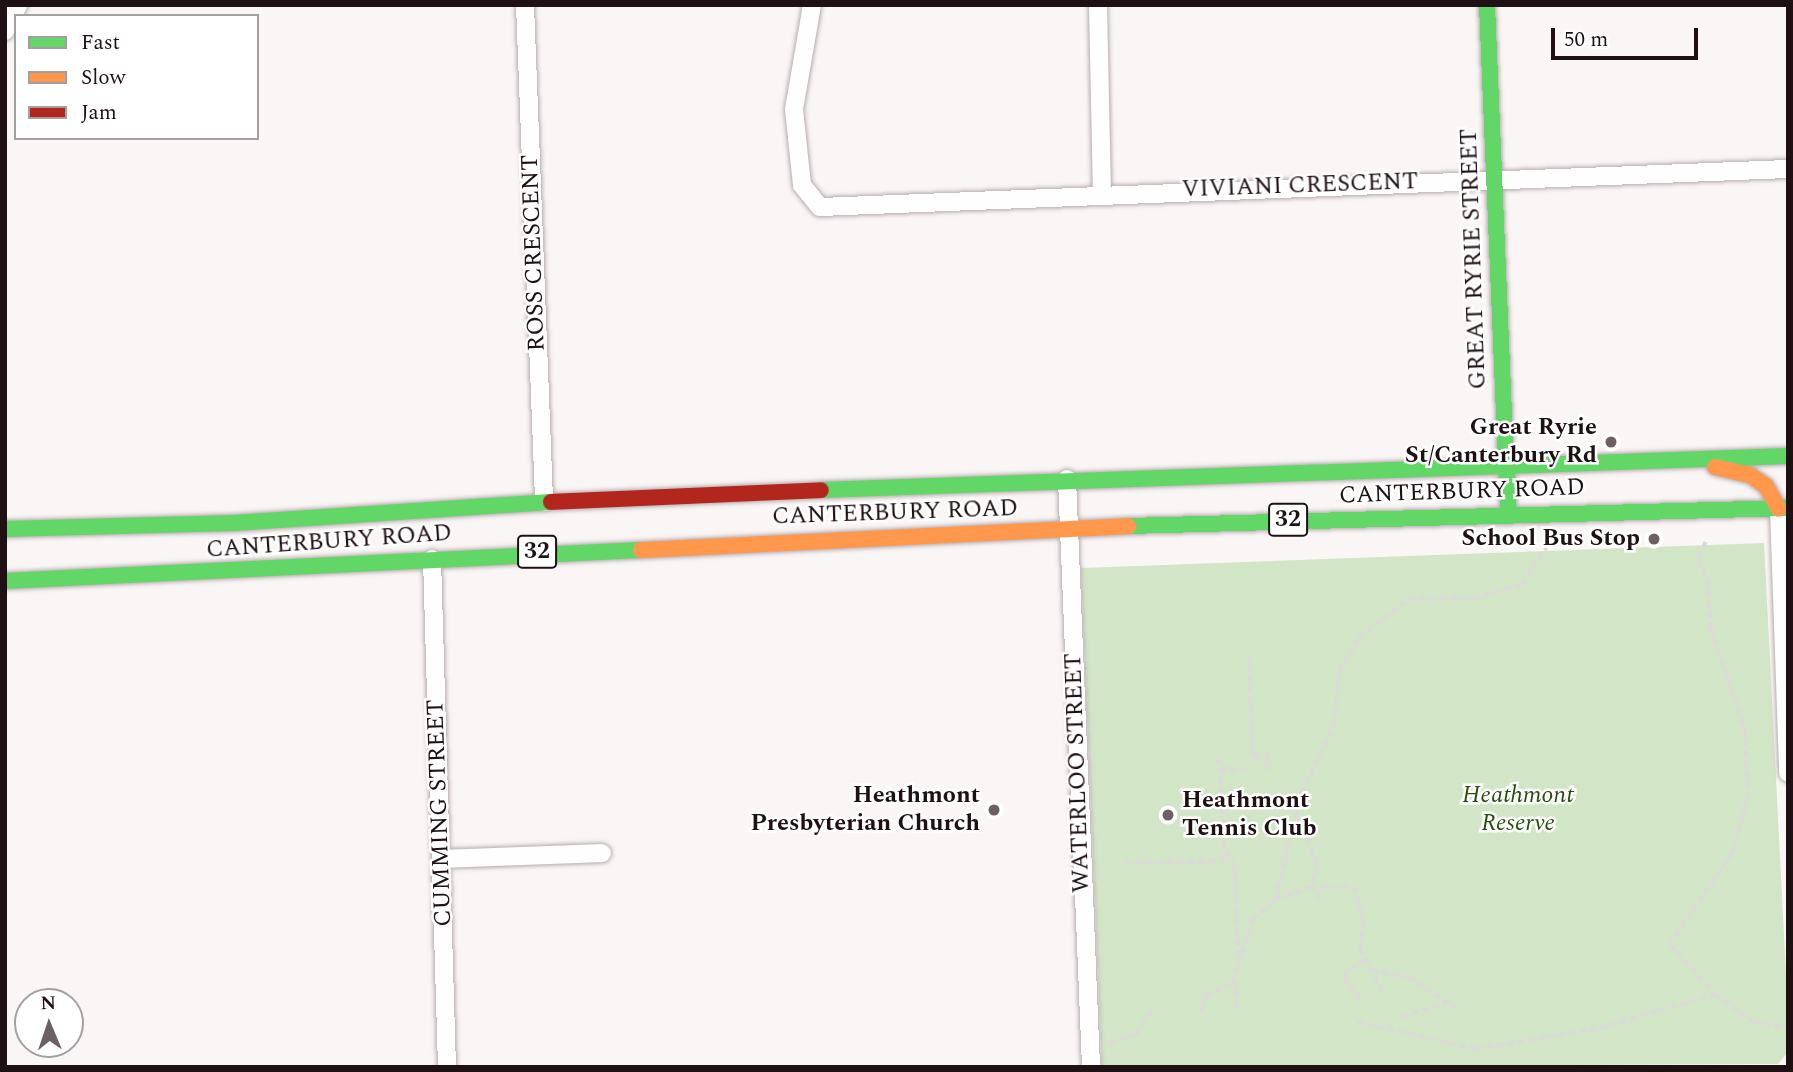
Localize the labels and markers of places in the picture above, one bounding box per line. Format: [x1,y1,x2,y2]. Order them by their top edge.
place label: Great Ryrie St/Canterbury Rd [1405,414,1597,470]
marker: Great Ryrie St/Canterbury Rd [1603,434,1619,450]
place label: School Bus Stop [1461,525,1640,553]
marker: School Bus Stop [1646,531,1662,547]
place label: Heathmont Presbyterian Church [751,782,980,838]
place label: Heathmont Tennis Club [1182,787,1316,843]
marker: Heathmont Presbyterian Church [986,802,1002,818]
marker: Heathmont Tennis Club [1160,807,1176,823]

